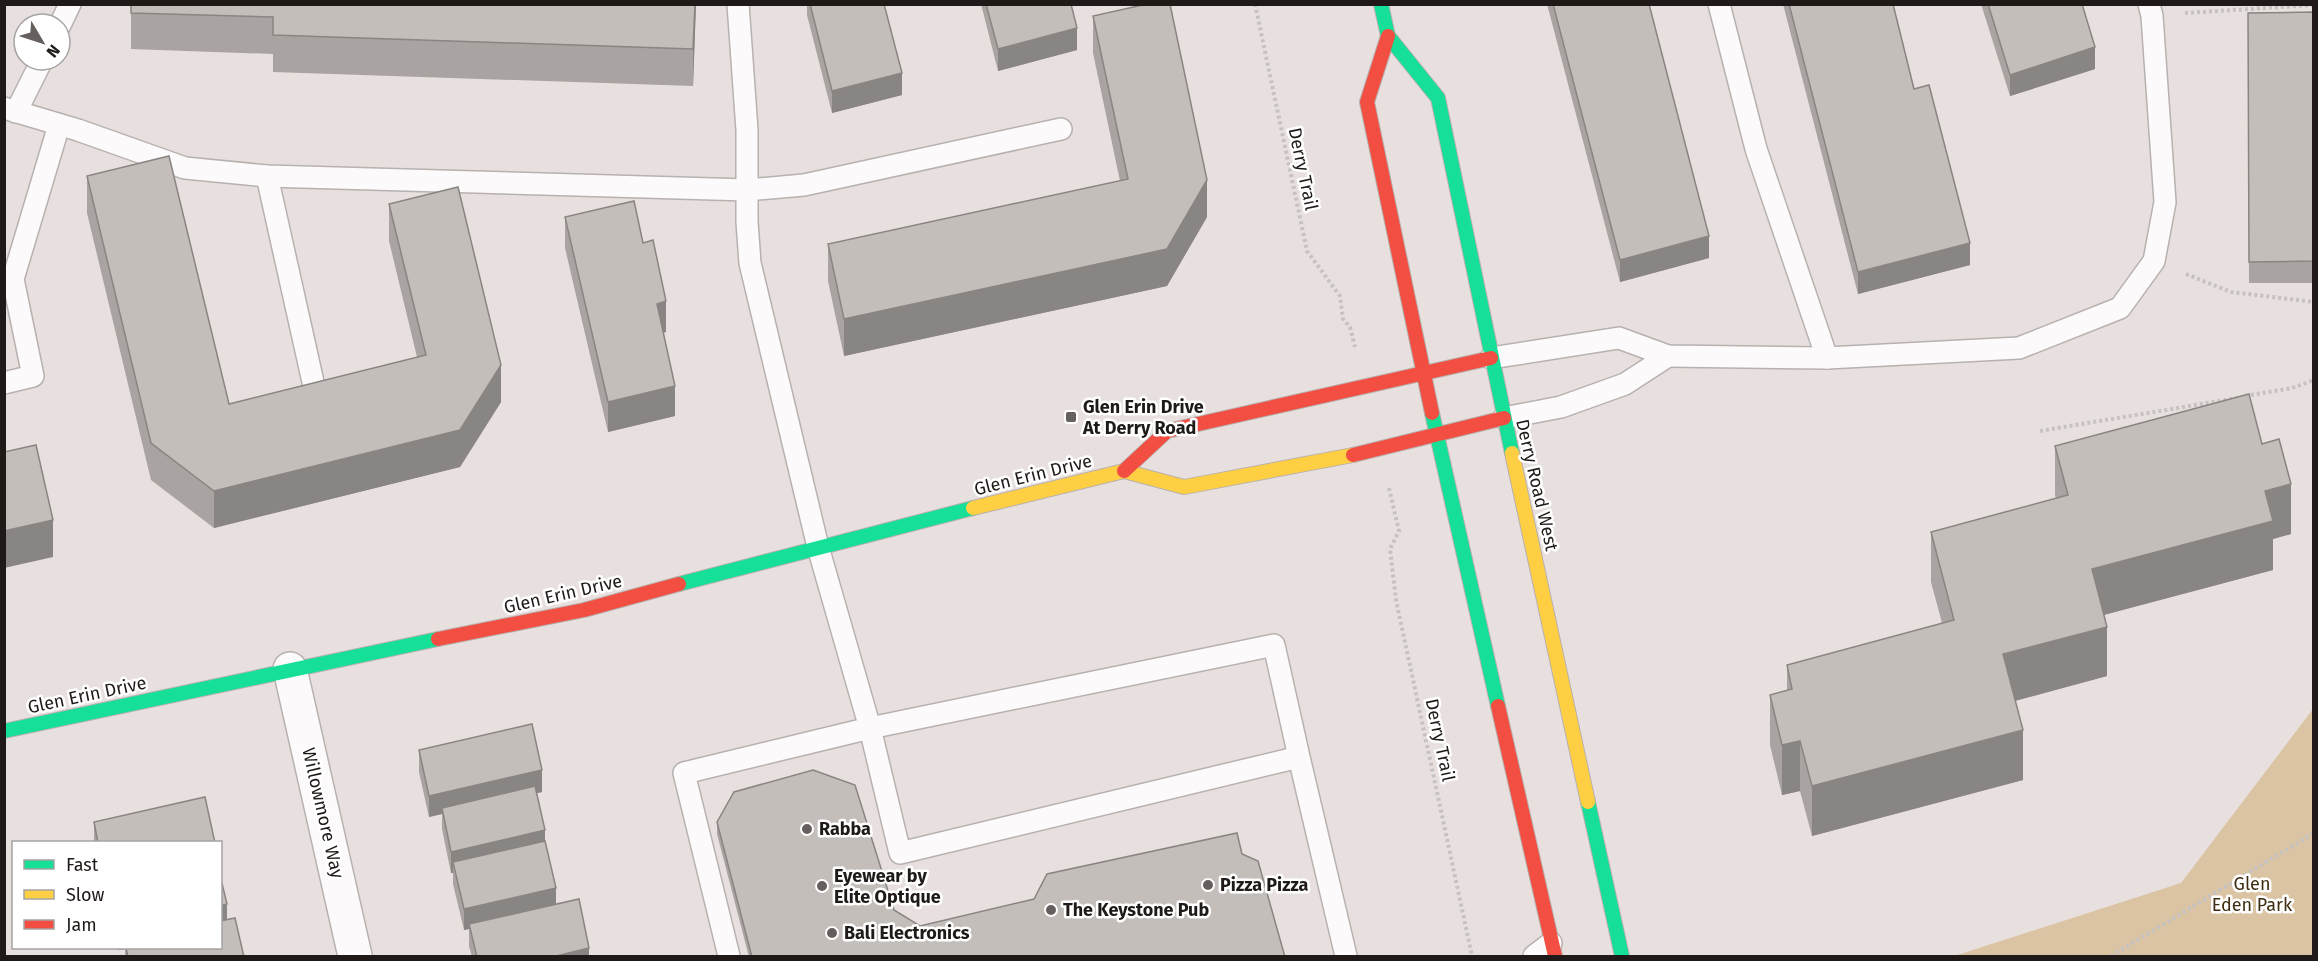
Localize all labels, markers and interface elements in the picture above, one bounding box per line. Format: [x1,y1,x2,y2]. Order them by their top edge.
north arrow [12,12,72,72]
text: N [43,41,64,61]
street label: Derry Trail [1283,126,1323,212]
place label: Glen Erin Drive At Derry Road [1082,396,1204,439]
marker: Glen Erin Drive At Derry Road [1064,410,1078,424]
street label: Derry Road West [1511,417,1563,554]
street label: Glen Erin Drive [972,450,1094,500]
street label: Glen Erin Drive [502,570,624,618]
street label: Glen Erin Drive [26,672,148,718]
street label: Derry Trail [1420,697,1460,783]
street label: Willowmore Way [297,746,349,881]
place label: Rabba [819,818,871,840]
marker: Rabba [800,822,814,836]
legend [12,841,222,949]
text: Fast [66,854,99,876]
place label: Eyewear by Elite Optique [834,865,941,908]
park label: Glen Eden Park [2212,873,2293,916]
place label: Pizza Pizza [1220,874,1308,896]
marker: Pizza Pizza [1201,878,1215,892]
marker: Eyewear by Elite Optique [815,879,829,893]
text: Slow [66,884,105,906]
place label: The Keystone Pub [1063,899,1209,921]
marker: The Keystone Pub [1044,903,1058,917]
text: Jam [66,914,97,936]
place label: Bali Electronics [844,922,970,944]
marker: Bali Electronics [825,926,839,940]

